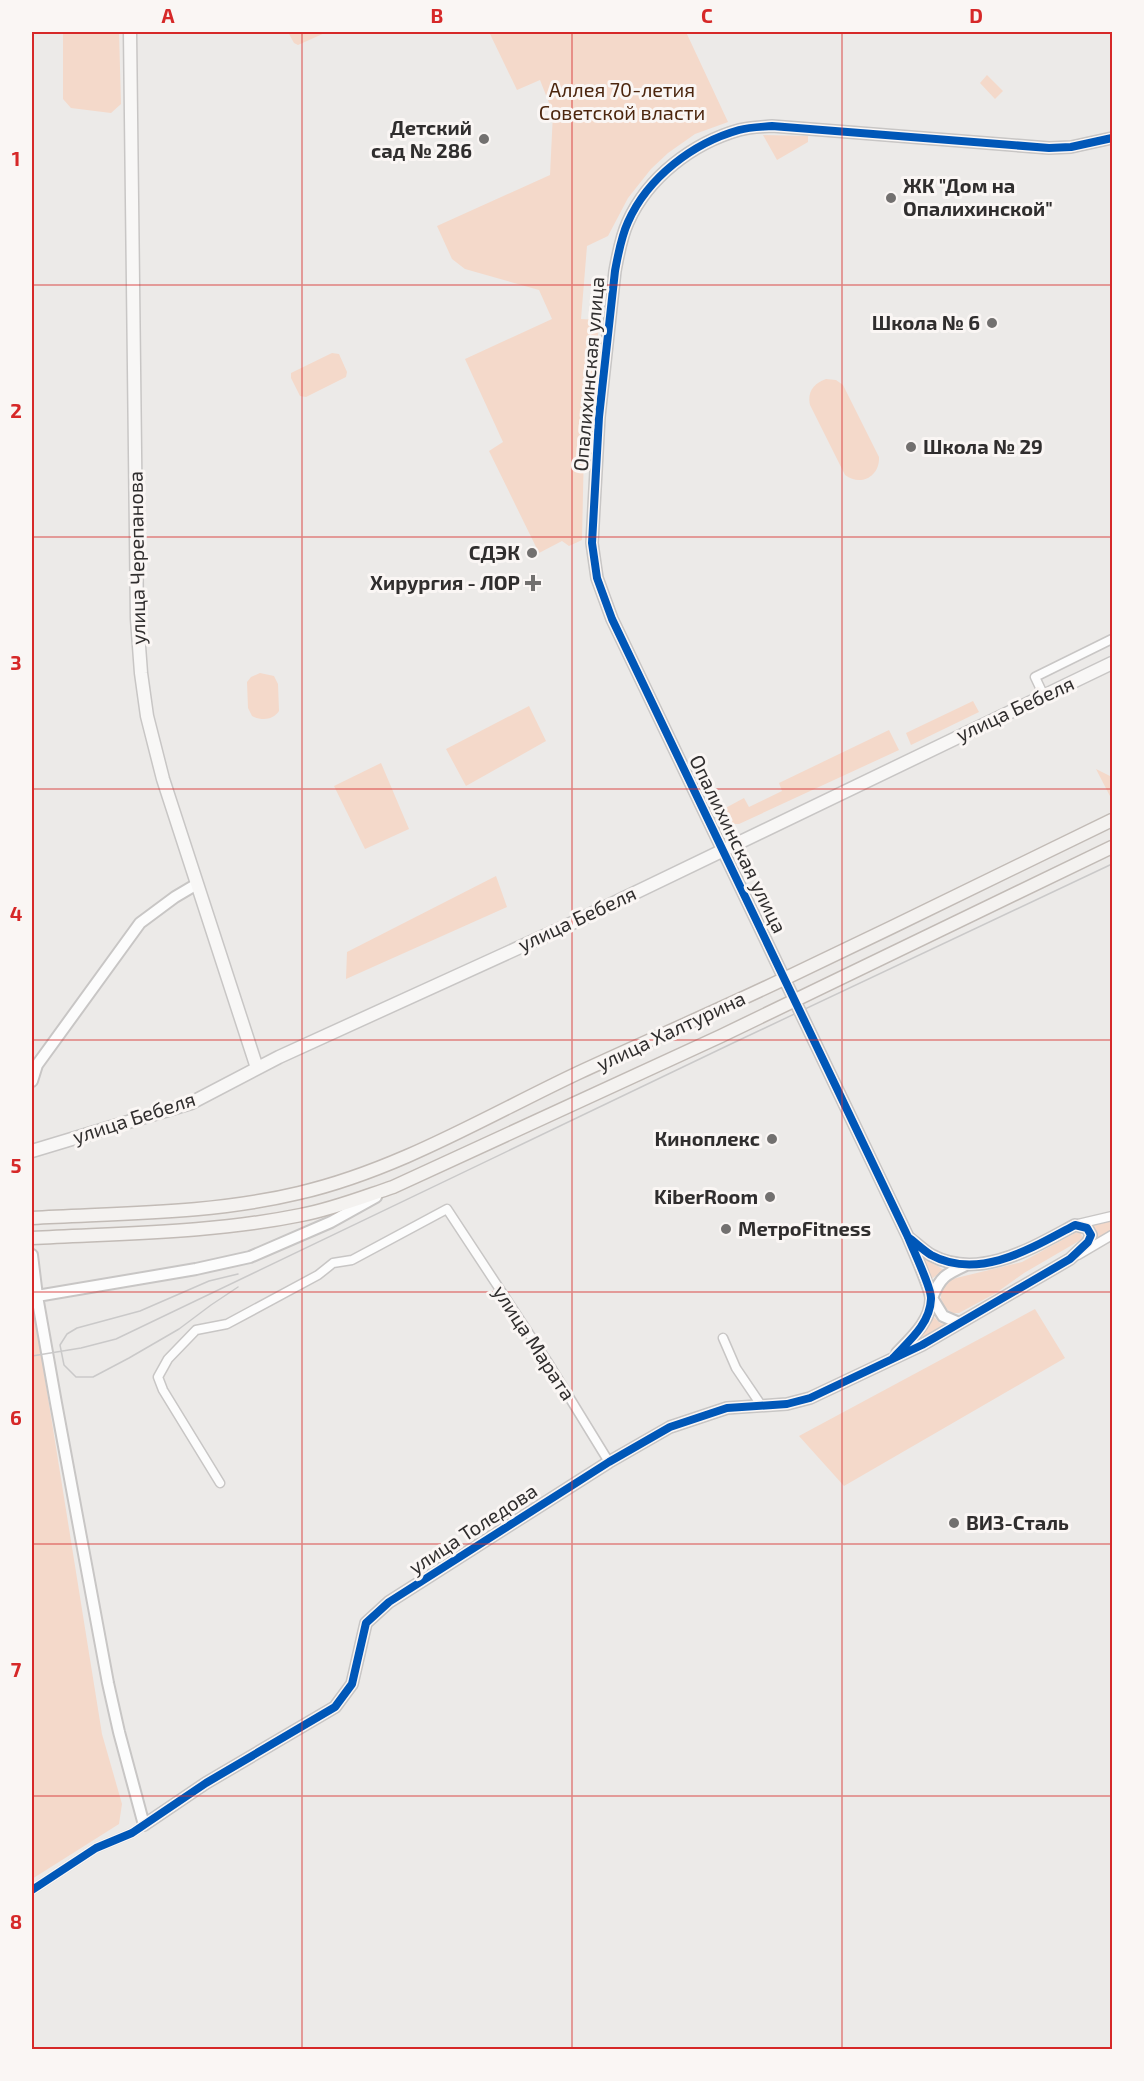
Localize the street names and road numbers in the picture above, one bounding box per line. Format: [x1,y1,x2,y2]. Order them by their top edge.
street label: Опалихинская улица [568,275,609,473]
street label: улица Черепанова [122,471,151,645]
street label: улица Бебеля [952,670,1078,747]
street label: Опалихинская улица [684,750,793,937]
street label: улица Бебеля [514,880,640,957]
street label: улица Халтурина [592,985,749,1076]
street label: улица Бебеля [69,1086,198,1149]
street label: улица Марата [488,1280,581,1405]
street label: улица Толедова [404,1478,542,1579]

